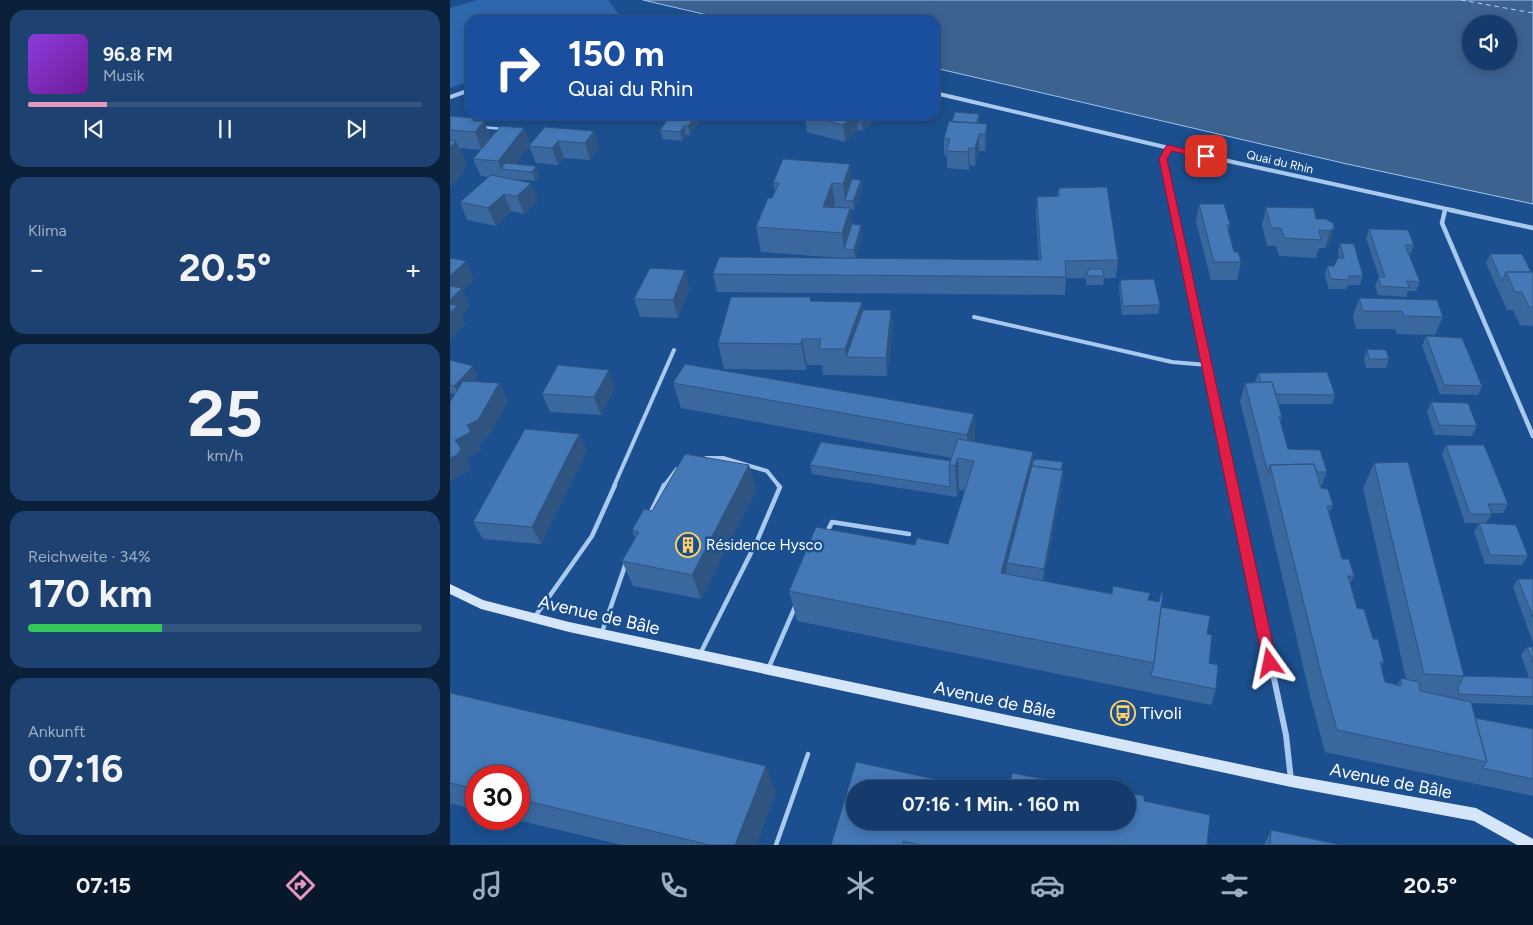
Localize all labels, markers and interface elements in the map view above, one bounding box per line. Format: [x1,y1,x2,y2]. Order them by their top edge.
map controls [1462,15,1517,70]
button: sound [1462,15,1517,70]
text: 150 m [568,33,665,75]
icon: right [485,35,550,100]
text: 96.8 FM [103,43,173,66]
text: Musik [103,66,144,85]
text: Quai du Rhin [568,75,693,102]
icon: previous [80,115,108,143]
icon: pause [211,115,239,143]
icon: next [342,115,370,143]
pin [1185,135,1227,177]
icon: arrive [1192,142,1220,170]
street label: Quai du Rhin [1245,147,1315,177]
text: Klima [28,221,67,240]
text: 20.5° [179,245,271,291]
text: − [28,252,45,286]
text: + [405,252,422,286]
text: 25 [187,374,263,452]
text: km/h [207,446,243,465]
building icon: Résidence Hysco [675,532,701,558]
place label: Résidence Hysco [706,536,823,554]
text: Reichweite · 34% [28,547,151,566]
text: 170 km [28,571,152,617]
street label: Avenue de Bâle [536,590,662,640]
position arrow [1243,636,1295,688]
street label: Avenue de Bâle [932,676,1058,724]
bus stop icon: Tivoli [1110,700,1136,726]
place label: Tivoli [1140,702,1182,724]
text: Ankunft [28,722,85,741]
text: 07:16 [28,746,123,792]
street label: Avenue de Bâle [1328,758,1454,804]
speed limit sign: 30 [465,765,530,830]
text: 07:16 · 1 Min. · 160 m [902,793,1080,816]
icon: directions [283,868,318,903]
icon: music [470,868,505,903]
icon: phone [656,868,691,903]
icon: climate [843,868,878,903]
icon: car [1030,868,1065,903]
icon: filters [1217,868,1252,903]
text: 07:15 [76,872,131,899]
text: 20.5° [1404,872,1457,899]

